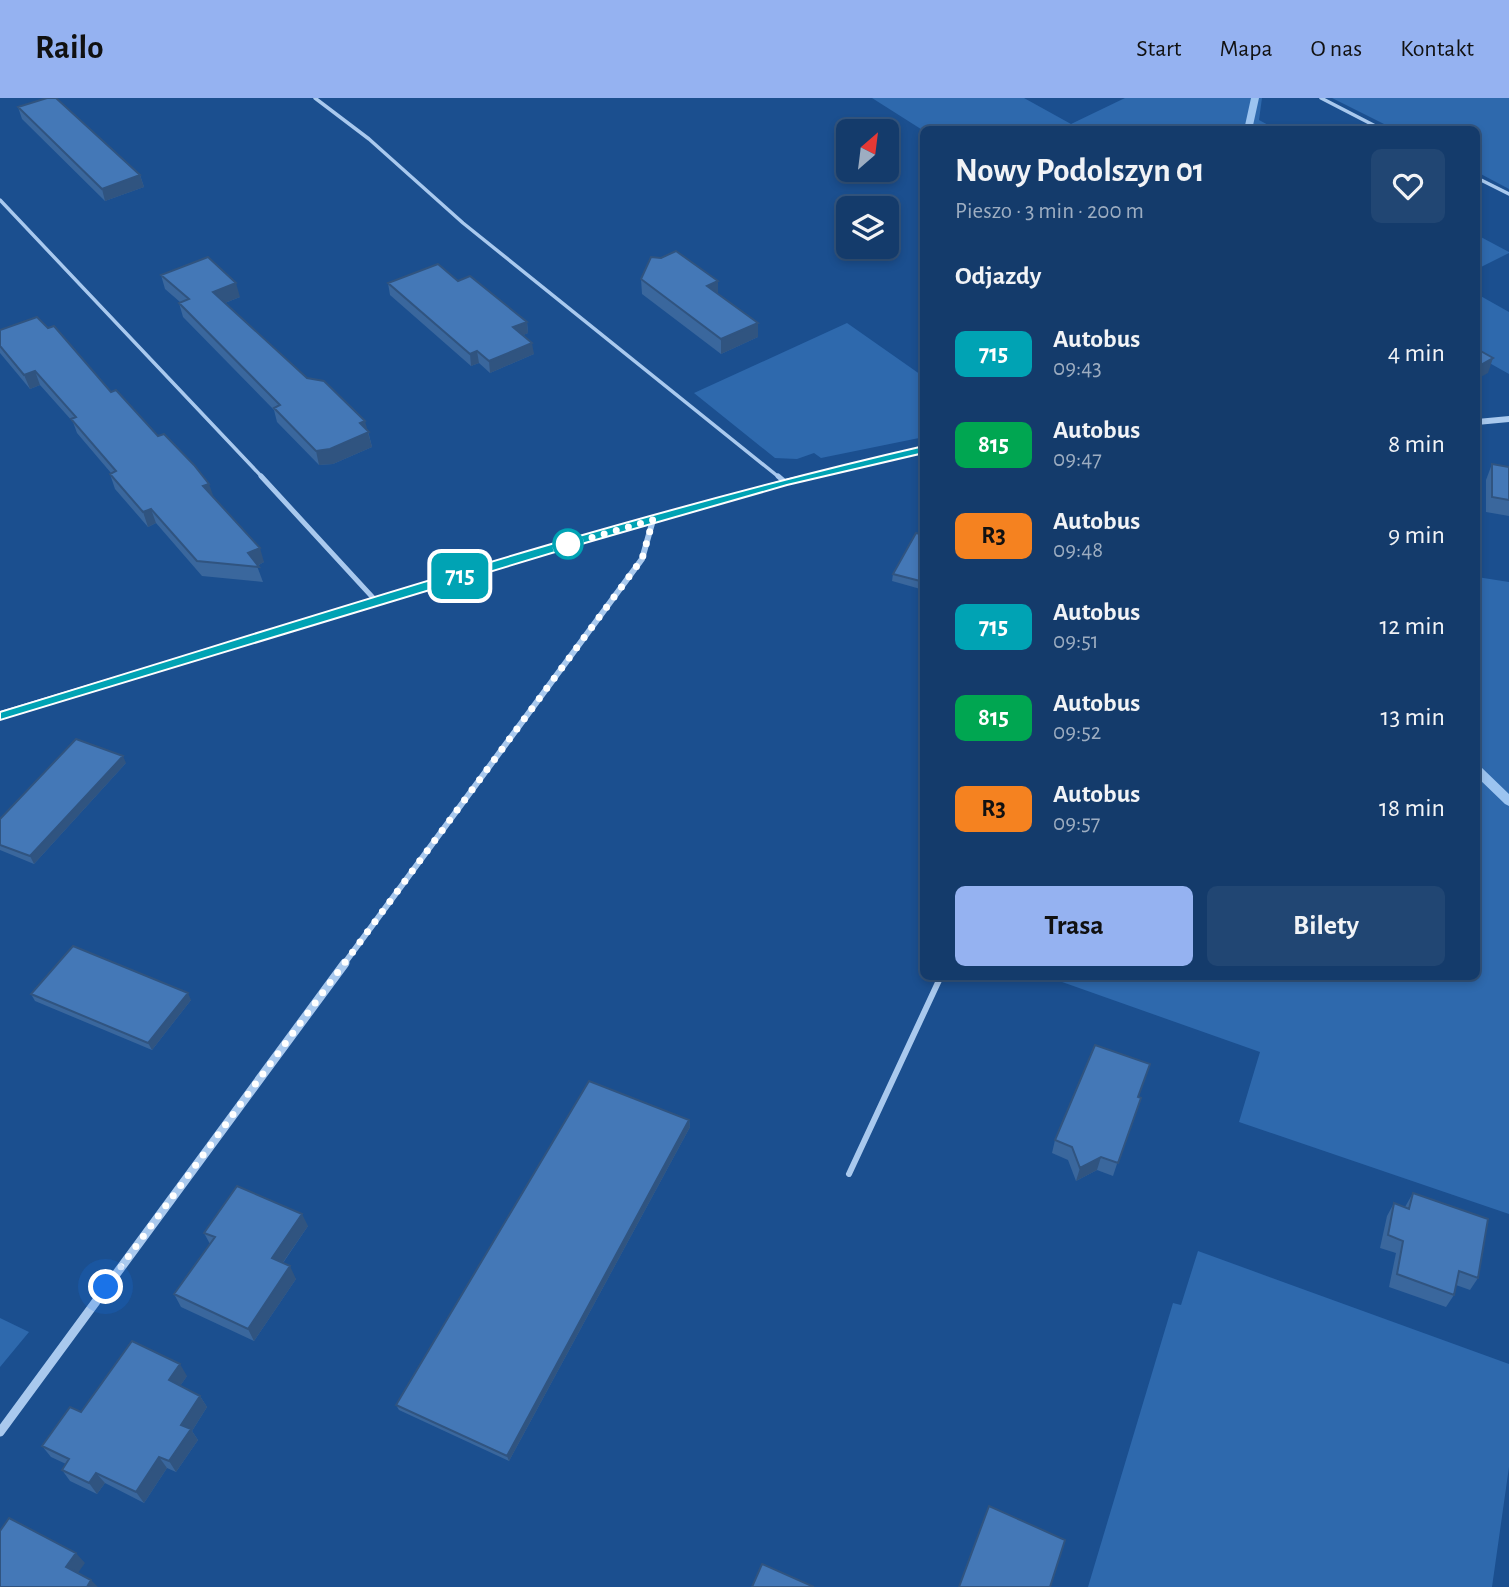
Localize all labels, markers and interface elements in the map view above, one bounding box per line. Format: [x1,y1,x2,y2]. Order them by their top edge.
text: Railo [35,32,104,65]
text: Start [1136,37,1181,61]
text: Mapa [1219,37,1273,61]
text: O nas [1311,37,1362,61]
text: Kontakt [1400,37,1474,61]
north arrow [836,119,900,182]
map controls [836,119,899,259]
button: heart [1371,149,1445,223]
text: Nowy Podolszyn 01 [955,155,1205,188]
button: layers [836,196,899,259]
text: Pieszo · 3 min · 200 m [955,200,1144,223]
text: Odjazdy [955,263,1041,289]
text: Autobus [1053,326,1140,352]
text: 4 min [1388,340,1445,366]
text: 715 [979,342,1008,366]
text: 09:43 [1053,357,1102,380]
text: Autobus [1053,417,1140,443]
text: 8 min [1388,431,1445,457]
text: 815 [978,433,1009,457]
text: 09:47 [1053,448,1102,471]
text: Autobus [1053,508,1140,534]
text: 9 min [1388,522,1445,548]
text: R3 [981,524,1006,548]
unlabelled marker [553,529,583,559]
text: 09:48 [1053,539,1103,562]
line badge: 715 [420,553,500,599]
text: 715 [445,564,475,588]
text: Autobus [1053,599,1140,625]
text: 12 min [1379,613,1445,639]
text: 715 [979,615,1008,639]
text: 09:51 [1053,630,1099,653]
text: Autobus [1053,690,1140,716]
text: 13 min [1381,704,1445,730]
text: 815 [978,706,1009,730]
text: 09:52 [1053,721,1101,744]
text: Autobus [1053,781,1140,807]
text: 18 min [1379,795,1445,821]
text: R3 [981,797,1006,821]
text: 09:57 [1053,812,1100,835]
button: Trasa [955,886,1193,966]
button: Bilety [1207,886,1445,966]
your location [88,1269,123,1304]

